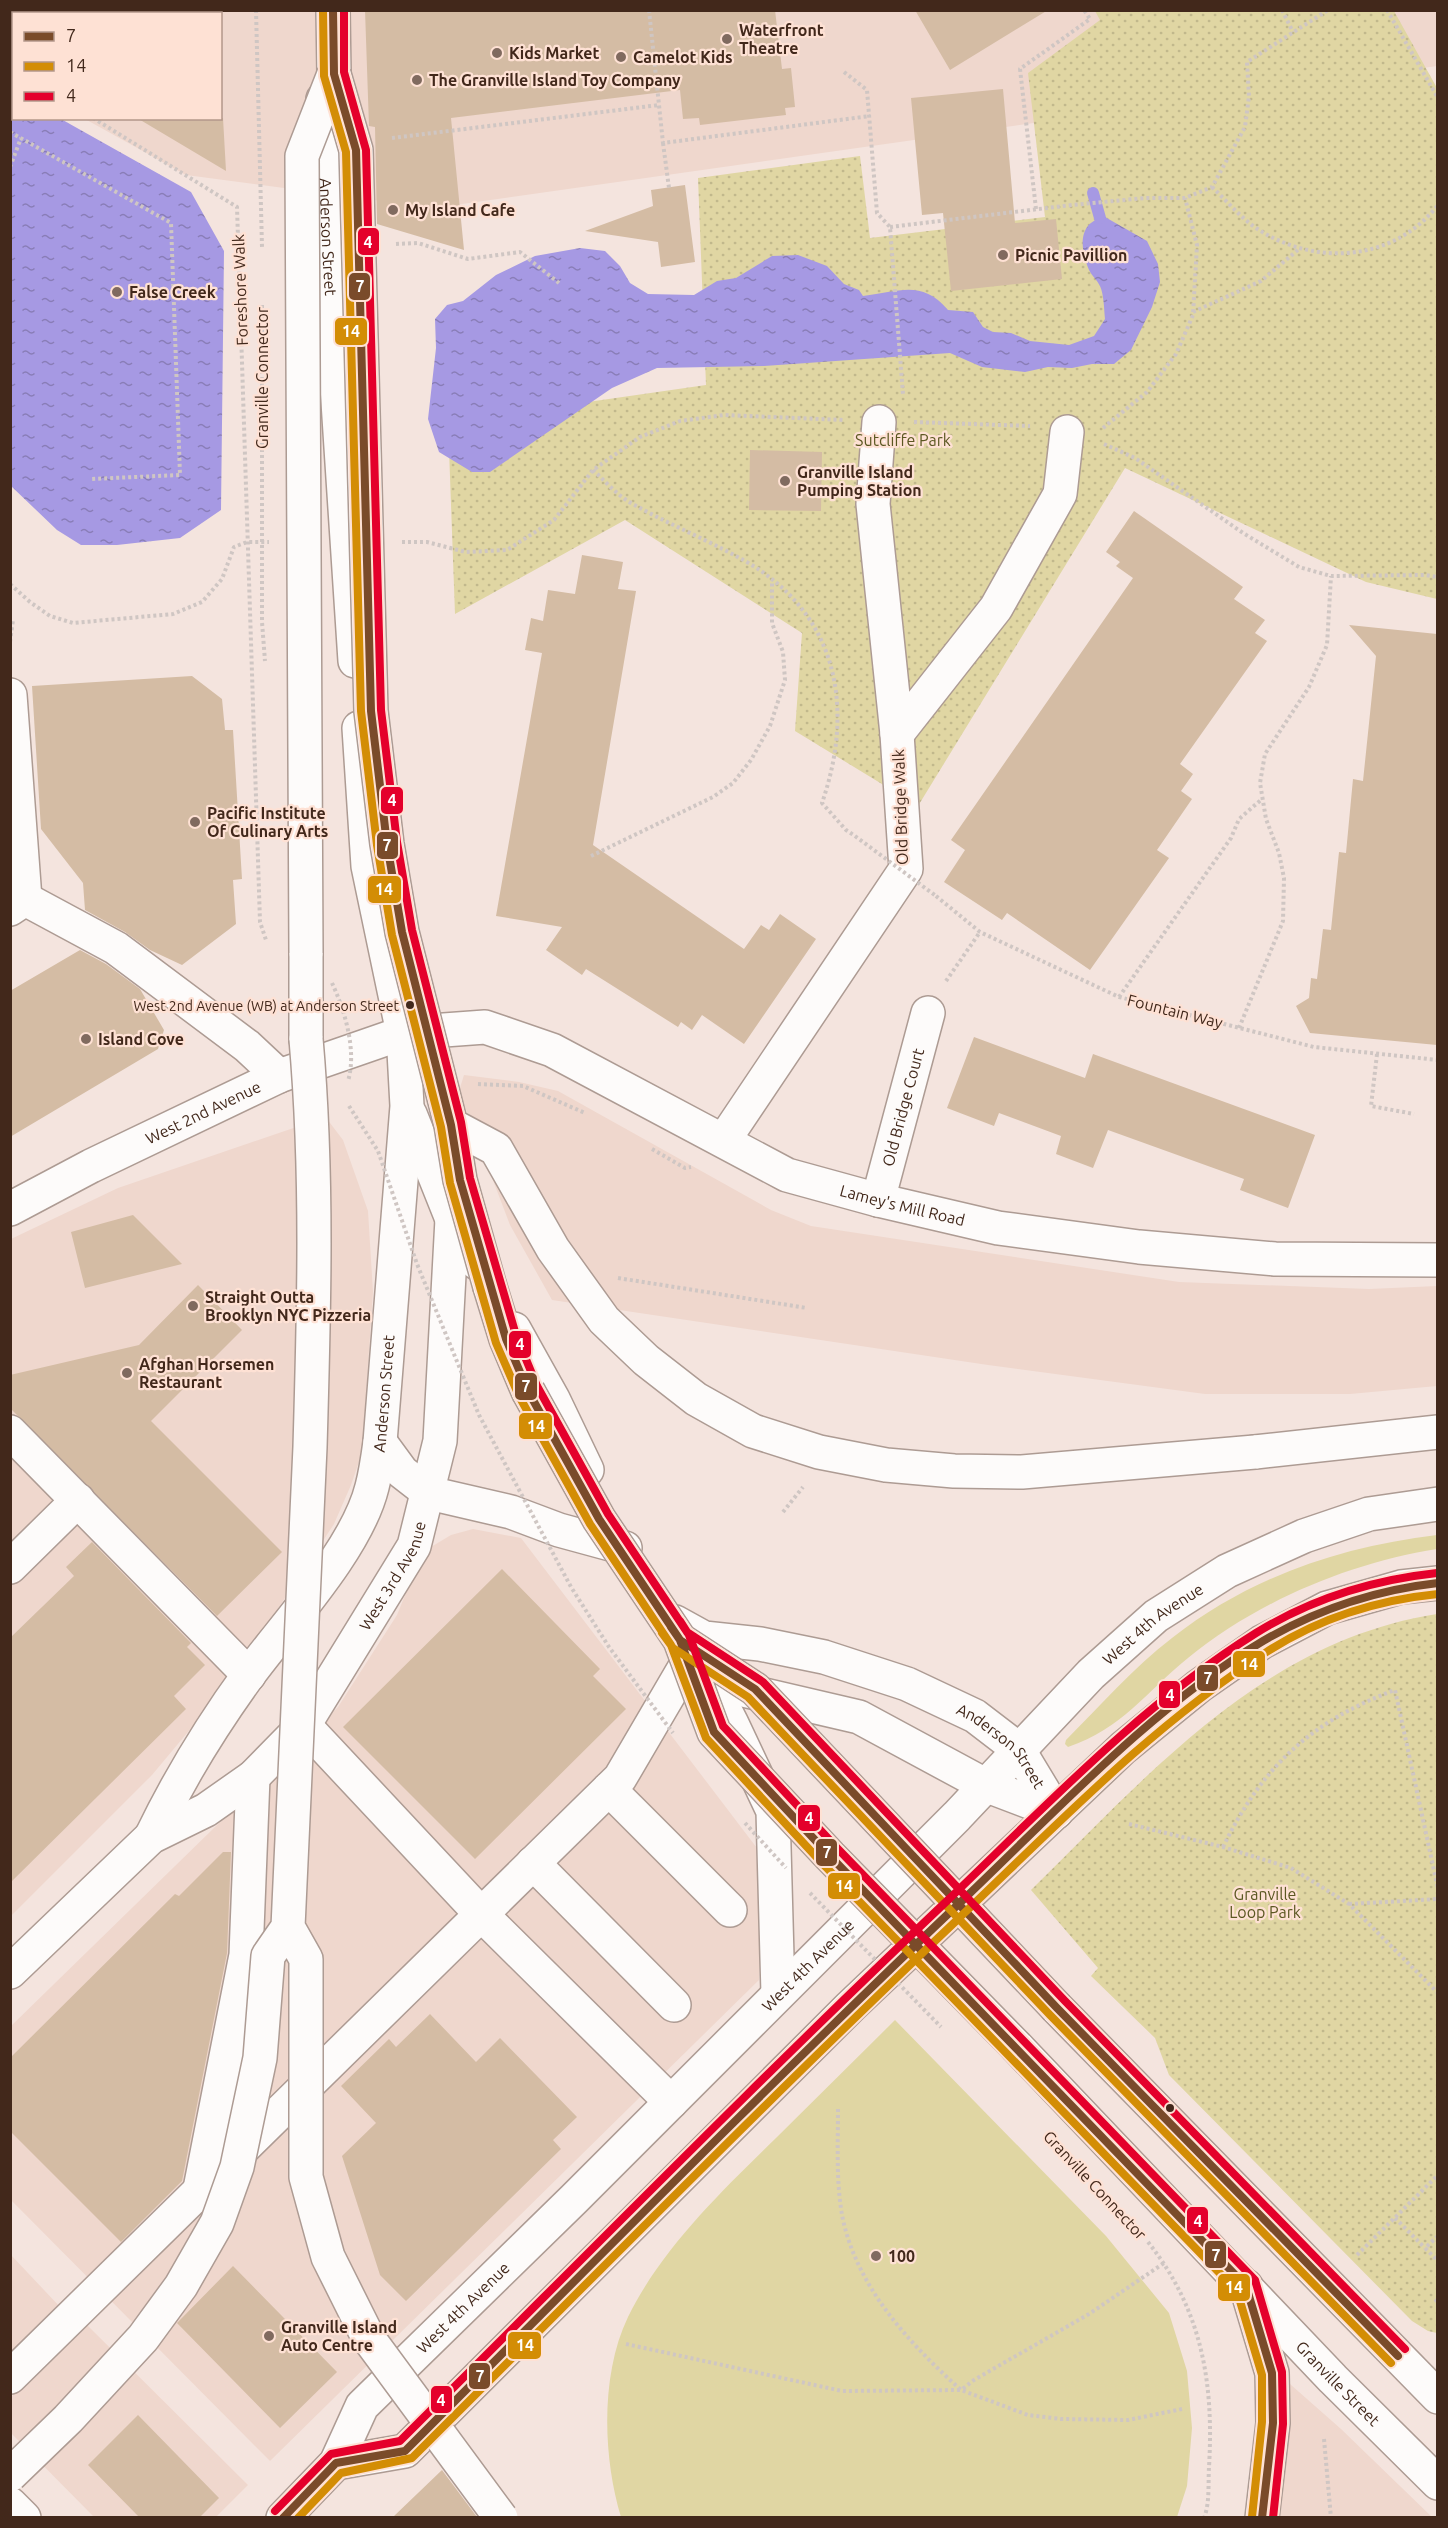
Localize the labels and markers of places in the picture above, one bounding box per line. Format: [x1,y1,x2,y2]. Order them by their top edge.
place label: Waterfront Theatre [739,21,824,57]
marker: Waterfront Theatre [720,32,734,46]
place label: Kids Market [509,44,599,62]
marker: Kids Market [490,46,504,60]
place label: Camelot Kids [633,48,733,66]
marker: Camelot Kids [614,50,628,64]
place label: The Granville Island Toy Company [429,71,681,89]
marker: The Granville Island Toy Company [410,73,424,87]
place label: My Island Cafe [405,201,515,219]
marker: My Island Cafe [386,203,400,217]
place label: Picnic Pavillion [1015,246,1127,264]
marker: Picnic Pavillion [996,248,1010,262]
place label: False Creek [129,283,216,301]
marker: False Creek [110,285,124,299]
place label: Granville Island Pumping Station [797,463,922,499]
marker: Granville Island Pumping Station [778,474,792,488]
place label: Pacific Institute Of Culinary Arts [207,804,328,840]
marker: Pacific Institute Of Culinary Arts [188,815,202,829]
place label: West 2nd Avenue (WB) at Anderson Street [134,998,399,1014]
marker: West 2nd Avenue (WB) at Anderson Street [404,999,416,1011]
place label: Island Cove [98,1030,184,1048]
marker: Island Cove [79,1032,93,1046]
place label: Straight Outta Brooklyn NYC Pizzeria [205,1288,371,1324]
marker: Straight Outta Brooklyn NYC Pizzeria [186,1299,200,1313]
place label: Afghan Horsemen Restaurant [139,1355,274,1391]
marker: Afghan Horsemen Restaurant [120,1366,134,1380]
unlabelled marker [1164,2102,1176,2114]
place label: 100 [888,2247,915,2265]
marker: 100 [869,2249,883,2263]
place label: Granville Island Auto Centre [281,2318,397,2354]
marker: Granville Island Auto Centre [262,2329,276,2343]

